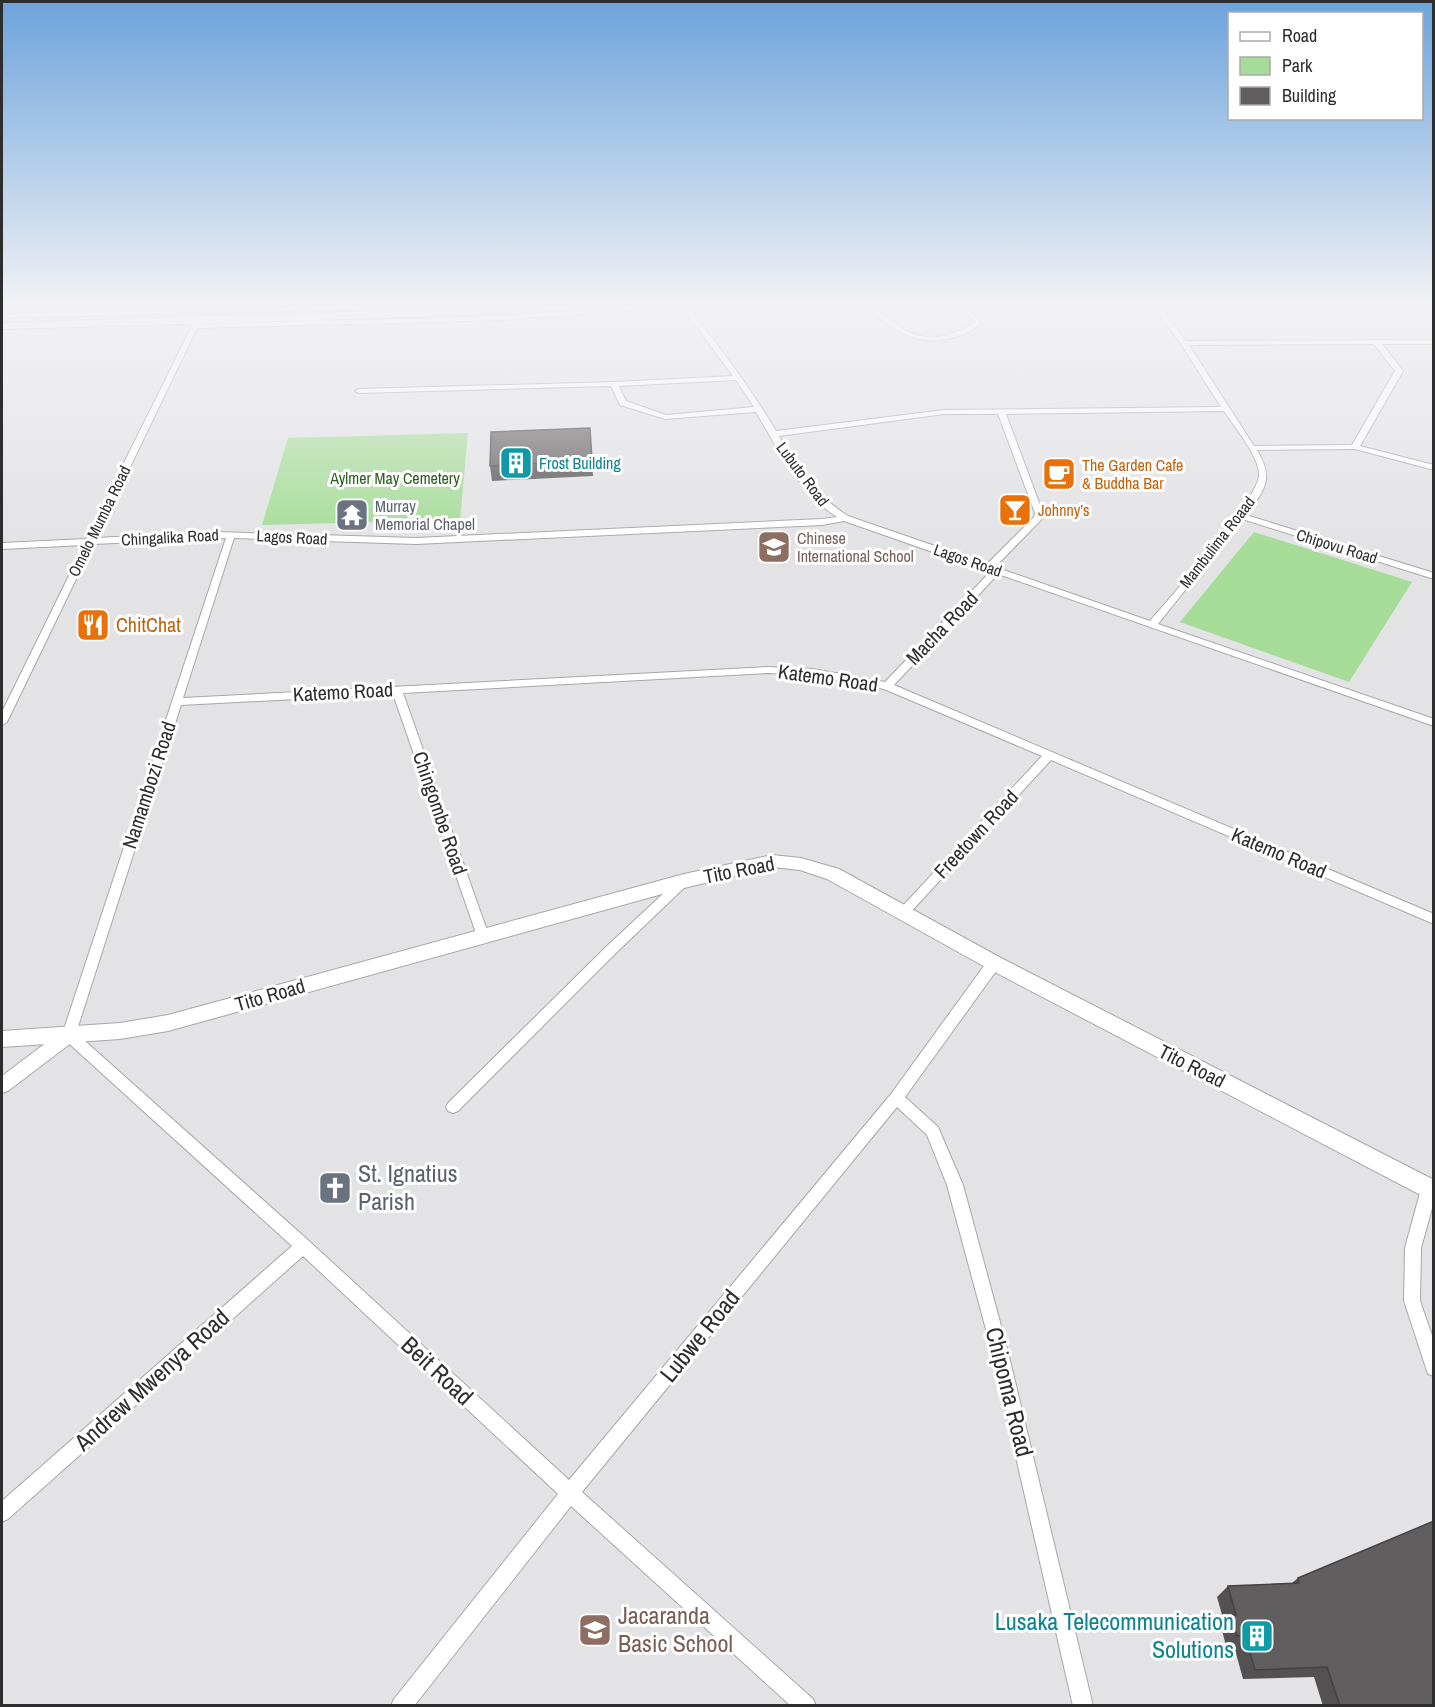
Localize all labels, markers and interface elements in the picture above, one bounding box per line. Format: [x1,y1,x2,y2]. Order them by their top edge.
legend [1228,12,1423,120]
text: Road [1282,23,1317,48]
text: Park [1282,53,1313,78]
text: Building [1282,83,1337,108]
street label: Lubuto Road [772,437,834,511]
building icon: Frost Building [498,445,534,481]
place label: Frost Building [539,452,621,474]
place label: The Garden Cafe & Buddha Bar [1082,454,1183,494]
cafe icon: The Garden Cafe & Buddha Bar [1041,456,1077,492]
street label: Omelo Mumba Road [63,462,135,580]
park label: Aylmer May Cemetery [329,467,460,489]
bar icon: Johnny’s [997,492,1033,528]
street label: Mambulima Roaad [1174,492,1260,592]
place label: Murray Memorial Chapel [375,495,475,535]
temple icon: Murray Memorial Chapel [334,497,370,533]
place label: Johnny’s [1038,499,1090,521]
street label: Chingalika Road [121,523,219,551]
street label: Chipovu Road [1294,523,1380,569]
street label: Lagos Road [256,524,328,550]
place label: Chinese International School [797,527,914,567]
school or university icon: Chinese International School [756,529,792,565]
street label: Lagos Road [931,538,1005,582]
street label: Macha Road [900,585,984,670]
restaurant icon: ChitChat [75,607,111,643]
place label: ChitChat [116,611,181,638]
street label: Katemo Road [777,657,880,698]
street label: Katemo Road [292,675,394,708]
street label: Namambozi Road [115,718,182,852]
street label: Chingombe Road [407,748,474,878]
street label: Freetown Road [928,783,1024,884]
street label: Katemo Road [1228,821,1331,885]
street label: Tito Road [701,849,777,890]
street label: Tito Road [232,972,308,1017]
street label: Tito Road [1154,1037,1230,1094]
place label: St. Ignatius Parish [358,1157,458,1217]
church icon: St. Ignatius Parish [317,1170,353,1206]
street label: Lubwe Road [652,1282,746,1388]
street label: Andrew Mwenya Road [66,1301,236,1458]
street label: Chipoma Road [978,1324,1042,1460]
street label: Beit Road [395,1329,481,1412]
place label: Jacaranda Basic School [618,1599,733,1659]
place label: Lusaka Telecommunication Solutions [995,1605,1234,1665]
school or university icon: Jacaranda Basic School [577,1612,613,1648]
building icon: Lusaka Telecommunication Solutions [1239,1618,1275,1654]

